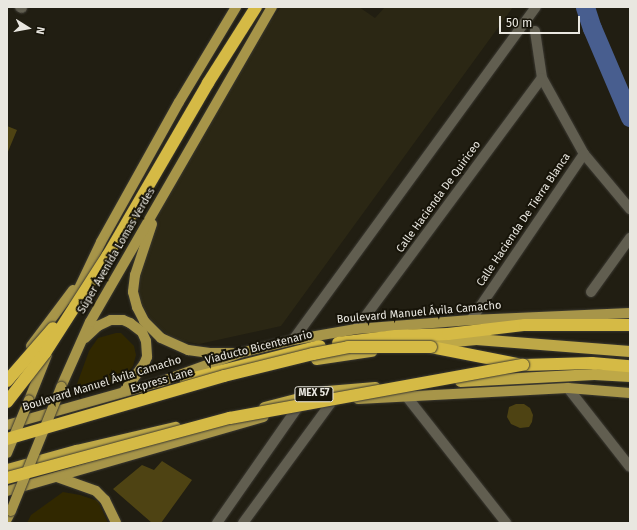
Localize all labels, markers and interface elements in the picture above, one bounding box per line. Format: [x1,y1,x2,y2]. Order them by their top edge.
north arrow [8,8,48,48]
scale bar [501,8,582,34]
text: 50 m [506,16,532,30]
text: N [33,26,47,35]
street label: Calle Hacienda De Quiriceo [394,139,484,255]
street label: Calle Hacienda De Tierra Blanca [474,151,574,289]
street label: Súper Avenida Lomas Verdes [75,186,159,316]
street label: Boulevard Manuel Ávila Camacho [336,299,502,327]
street label: Viaducto Bicentenario [204,328,314,368]
street label: Boulevard Manuel Ávila Camacho [21,354,183,414]
street label: Express Lane [129,366,195,396]
road number: MEX 57 [294,386,334,402]

